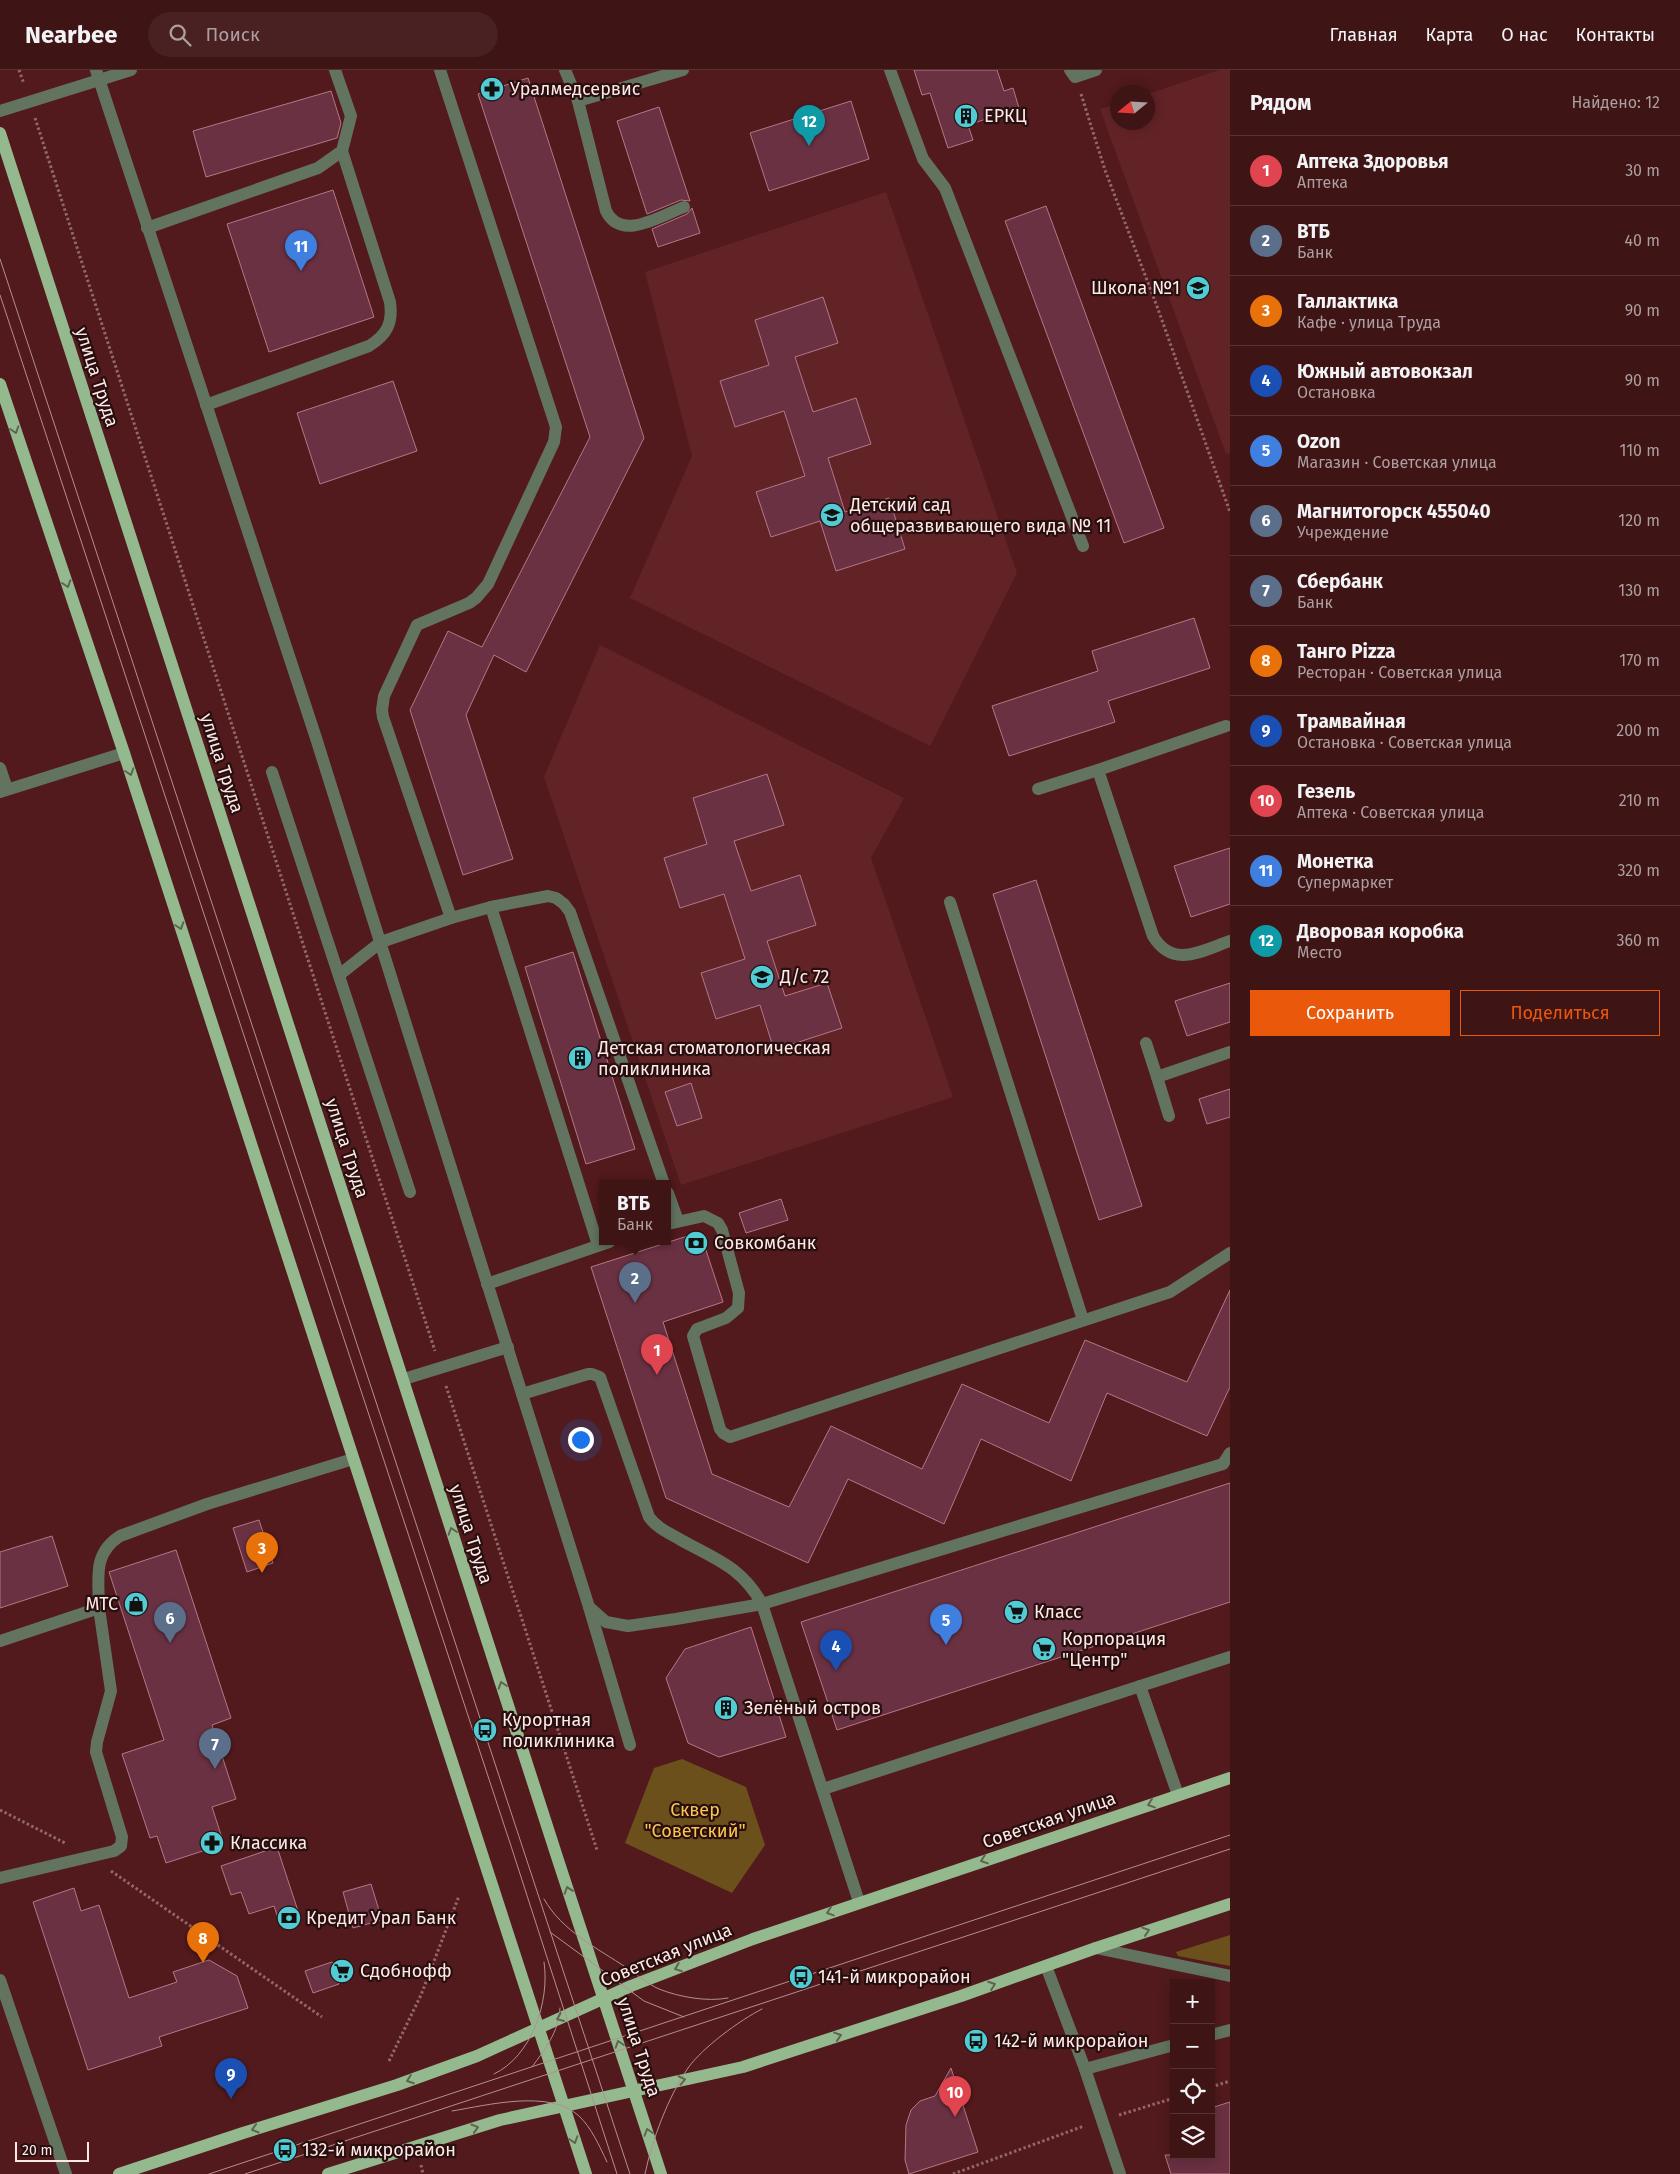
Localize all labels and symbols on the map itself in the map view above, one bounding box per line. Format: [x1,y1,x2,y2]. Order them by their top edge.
pharmacy icon: Уралмедсервис [479,76,505,102]
place label: Уралмедсервис [510,78,641,100]
north arrow [1110,85,1155,130]
building icon: ЕРКЦ [953,103,979,129]
pin: 12 [793,105,825,146]
place label: ЕРКЦ [984,105,1027,127]
pin: 11 [285,230,317,271]
school or university icon: Школа №1 [1185,275,1211,301]
place label: Школа №1 [1091,277,1180,299]
street label: улица Труда [71,324,123,430]
one-way arrow [10,426,20,434]
place label: Детский сад общеразвивающего вида № 11 [849,494,1111,537]
school or university icon: Детский сад общеразвивающего вида № 11 [819,502,845,528]
one-way arrow [61,580,71,588]
street label: улица Труда [196,710,248,816]
one-way arrow [124,767,134,776]
one-way arrow [174,922,184,930]
school or university icon: Д/с 72 [749,964,775,990]
place label: Д/с 72 [779,966,830,988]
place label: Детская стоматологическая поликлиника [597,1037,831,1080]
building icon: Детская стоматологическая поликлиника [567,1045,593,1071]
street label: улица Труда [321,1095,373,1201]
bank icon: Совкомбанк [683,1230,709,1256]
place label: Совкомбанк [714,1232,817,1254]
pin: 2 [619,1262,651,1303]
pin: 1 [641,1334,673,1375]
your location [568,1427,594,1453]
street label: улица Труда [445,1481,497,1587]
one-way arrow [448,1527,458,1535]
pin: 3 [246,1532,278,1573]
shop icon: МТС [123,1591,149,1617]
place label: МТС [85,1593,118,1615]
supermarket icon: Класс [1003,1599,1029,1625]
place label: Класс [1034,1601,1082,1623]
pin: 6 [154,1602,186,1643]
pin: 5 [930,1604,962,1645]
place label: Корпорация "Центр" [1062,1628,1166,1671]
pin: 4 [820,1630,852,1671]
supermarket icon: Корпорация "Центр" [1031,1636,1057,1662]
one-way arrow [497,1682,507,1690]
building icon: Зелёный остров [713,1695,739,1721]
place label: Зелёный остров [744,1697,881,1719]
place label: Курортная поликлиника [502,1709,615,1752]
bus stop icon: Курортная поликлиника [472,1717,498,1743]
pin: 7 [199,1728,231,1769]
street label: Советская улица [979,1787,1119,1853]
one-way arrow [1147,1798,1155,1808]
park label: Сквер "Советский" [644,1799,746,1842]
pharmacy icon: Классика [199,1830,225,1856]
place label: Классика [230,1832,307,1854]
one-way arrow [980,1855,989,1865]
one-way arrow [564,1886,574,1895]
bank icon: Кредит Урал Банк [276,1905,302,1931]
place label: Кредит Урал Банк [306,1907,457,1929]
one-way arrow [827,1907,835,1917]
street label: Советская улица [597,1919,735,1991]
pin: 8 [187,1922,219,1963]
one-way arrow [1141,1927,1149,1937]
supermarket icon: Сдобнофф [329,1958,355,1984]
place label: Сдобнофф [360,1960,452,1982]
one-way arrow [674,1962,682,1972]
bus stop icon: 141-й микрорайон [788,1964,814,1990]
place label: 141-й микрорайон [818,1966,971,1988]
one-way arrow [987,1981,996,1991]
street label: улица Труда [613,1994,665,2100]
one-way arrow [556,2012,565,2023]
bus stop icon: 142-й микрорайон [963,2028,989,2054]
place label: 142-й микрорайон [994,2030,1148,2052]
one-way arrow [833,2032,842,2042]
one-way arrow [615,2041,625,2049]
pin: 9 [215,2058,247,2099]
one-way arrow [406,2074,415,2084]
one-way arrow [677,2075,686,2086]
pin: 10 [939,2076,971,2117]
one-way arrow [251,2123,260,2133]
one-way arrow [470,2123,479,2133]
one-way arrow [643,2129,653,2137]
one-way arrow [568,2135,578,2143]
bus stop icon: 132-й микрорайон [272,2137,298,2163]
scale bar [15,2139,89,2162]
place label: 132-й микрорайон [302,2139,456,2161]

